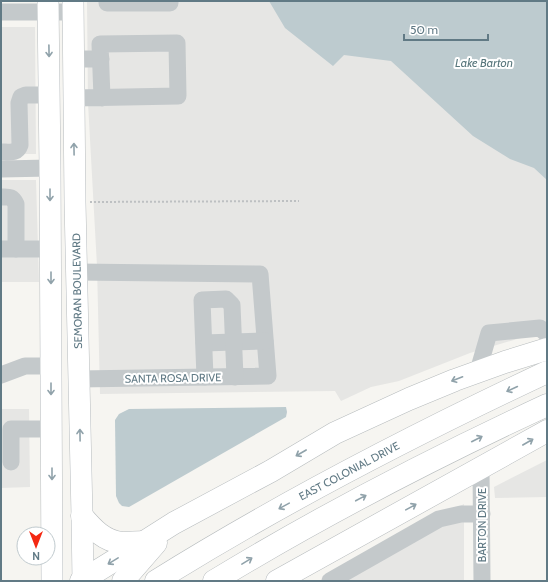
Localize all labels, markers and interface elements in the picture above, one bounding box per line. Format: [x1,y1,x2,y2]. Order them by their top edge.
scale bar [404,16,488,42]
text: 50 m [410,22,438,37]
one-way arrow [45,44,53,57]
water label: Lake Barton [455,55,513,70]
one-way arrow [70,143,78,156]
one-way arrow [46,188,54,201]
street label: SEMORAN BOULEVARD [69,233,85,349]
one-way arrow [47,271,55,284]
street label: SANTA ROSA DRIVE [125,370,221,386]
one-way arrow [451,376,463,384]
one-way arrow [47,382,55,395]
one-way arrow [506,386,518,393]
one-way arrow [76,429,84,442]
one-way arrow [470,435,482,442]
one-way arrow [522,437,534,445]
street label: EAST COLONIAL DRIVE [296,439,402,503]
one-way arrow [295,449,307,457]
one-way arrow [48,467,56,480]
street label: BARTON DRIVE [475,488,489,562]
one-way arrow [355,494,367,501]
one-way arrow [278,502,290,510]
one-way arrow [405,502,417,510]
north arrow [16,526,56,566]
text: N [32,549,40,563]
one-way arrow [241,556,253,564]
one-way arrow [108,557,119,565]

